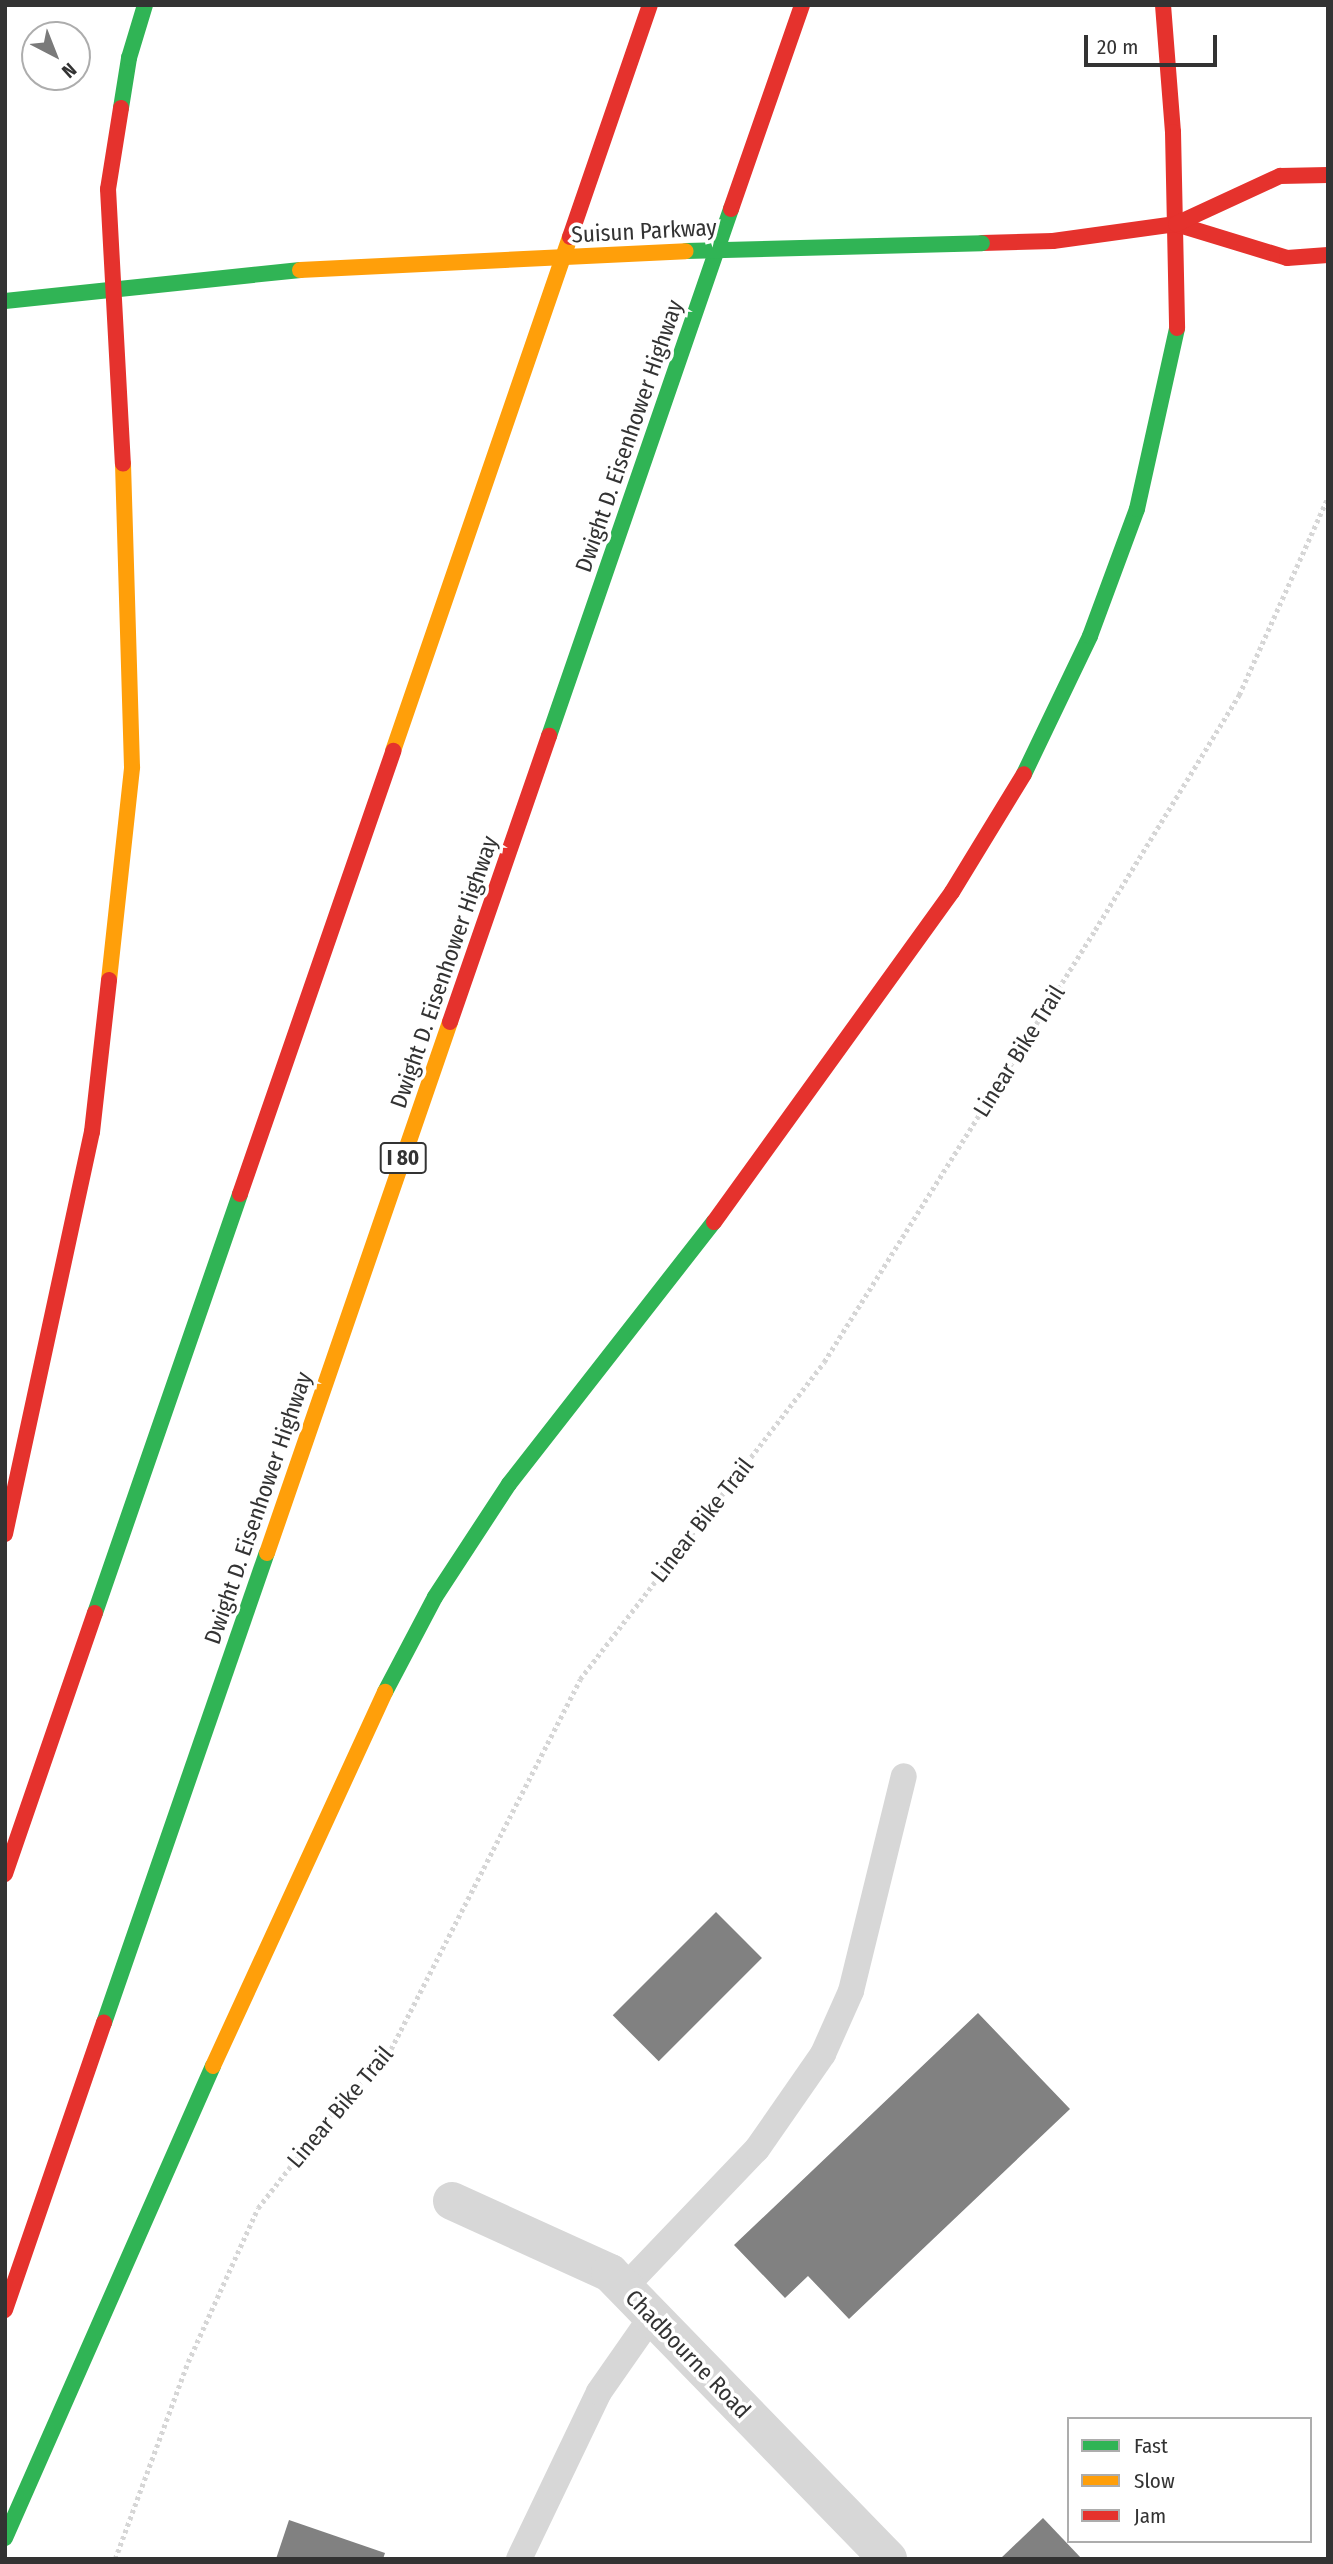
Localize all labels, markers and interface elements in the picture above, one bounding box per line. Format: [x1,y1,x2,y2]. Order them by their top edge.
north arrow [21,21,91,91]
scale bar [1088,21,1221,65]
text: 20 m [1097,34,1138,60]
text: N [57,58,81,83]
street label: Suisun Parkway [571,213,717,249]
street label: Dwight D. Eisenhower Highway [569,296,689,576]
street label: Dwight D. Eisenhower Highway [384,832,504,1112]
street label: Linear Bike Trail [968,980,1070,1122]
road number: I 80 [378,1140,428,1176]
street label: Dwight D. Eisenhower Highway [198,1368,318,1648]
street label: Linear Bike Trail [645,1452,759,1588]
street label: Linear Bike Trail [281,2041,399,2173]
street label: Chadbourne Road [620,2284,756,2424]
legend [1067,2417,1312,2543]
text: Fast [1134,2433,1168,2459]
text: Slow [1134,2468,1175,2494]
text: Jam [1134,2503,1166,2529]

